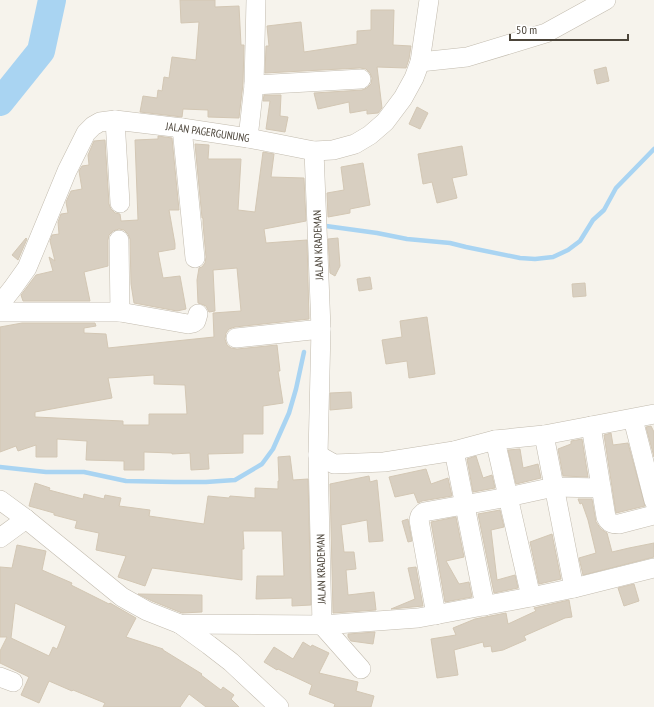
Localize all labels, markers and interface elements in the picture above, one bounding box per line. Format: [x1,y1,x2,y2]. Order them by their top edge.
scale bar [510,16,628,42]
text: 50 m [516,22,537,37]
street label: JALAN PAGERGUNUNG [164,119,251,145]
street label: JALAN KRADEMAN [310,210,326,281]
street label: JALAN KRADEMAN [313,534,329,605]

